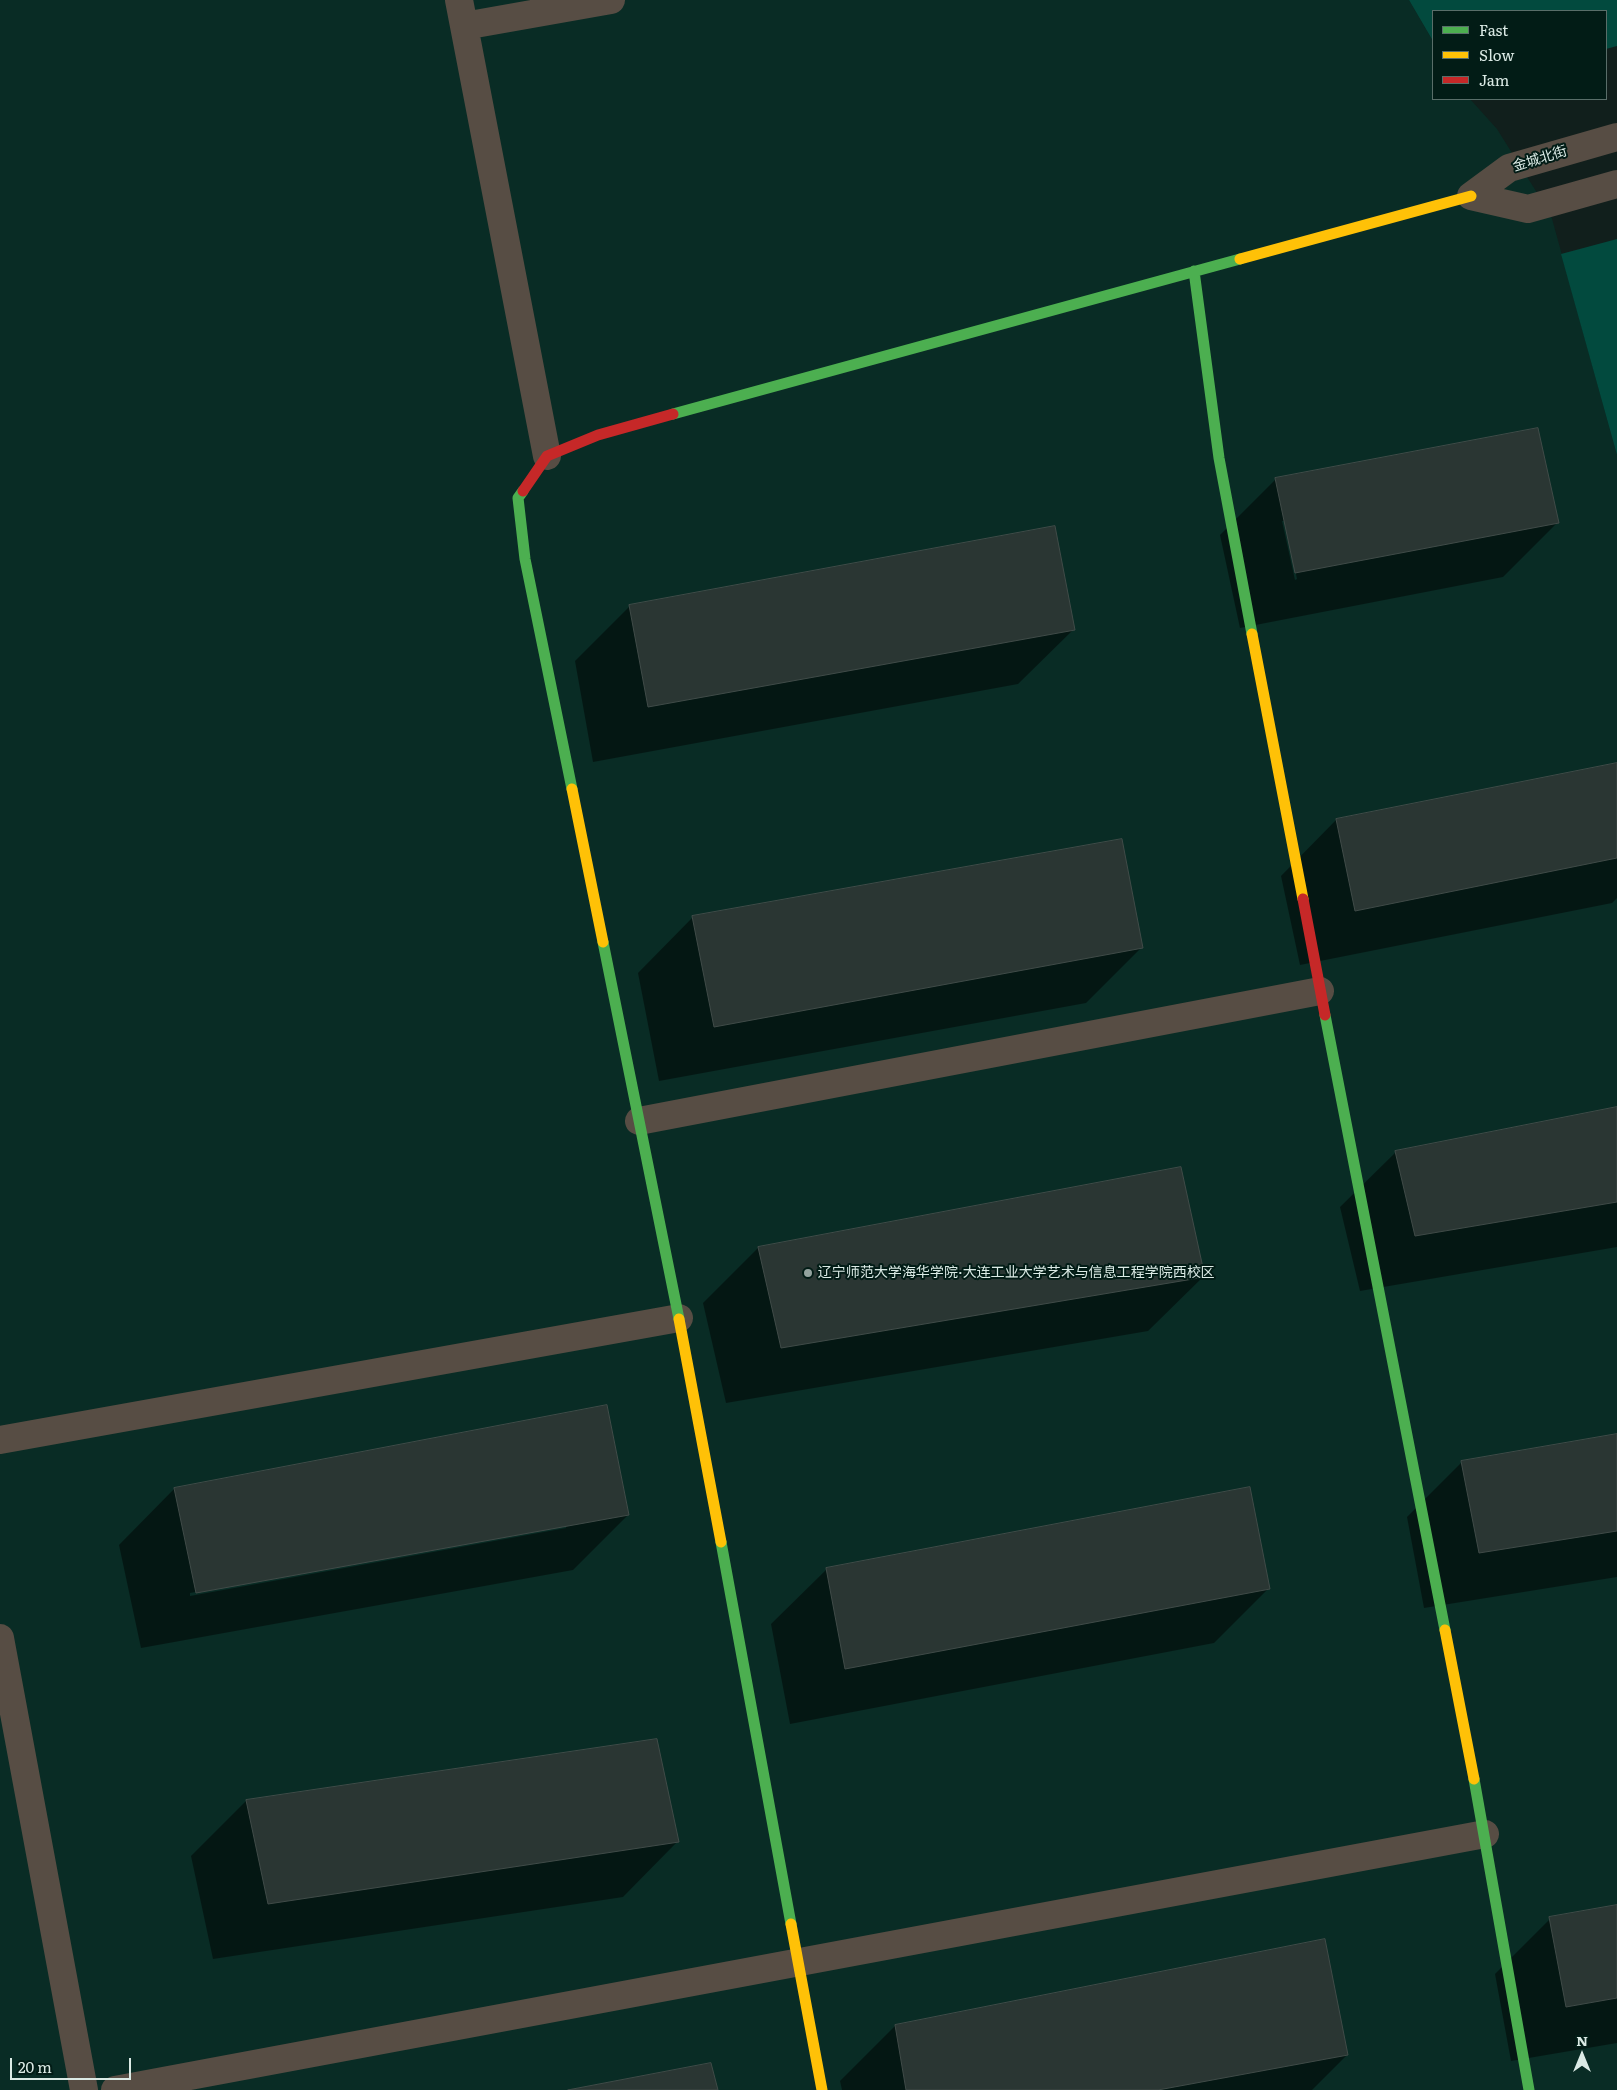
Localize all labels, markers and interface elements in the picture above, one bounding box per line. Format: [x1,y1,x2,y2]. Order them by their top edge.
legend [1432,10,1607,100]
text: Fast [1479,18,1508,41]
text: Slow [1479,43,1514,66]
text: Jam [1479,68,1509,91]
street label: 金城北街 [1511,143,1569,175]
place label: 辽宁师范大学海华学院·大连工业大学艺术与信息工程学院西校区 [818,1265,1215,1281]
marker: 辽宁师范大学海华学院·大连工业大学艺术与信息工程学院西校区 [802,1267,814,1279]
north arrow [1557,2030,1607,2080]
text: N [1576,2030,1588,2050]
scale bar [12,2048,134,2080]
text: 20 m [18,2055,52,2078]

